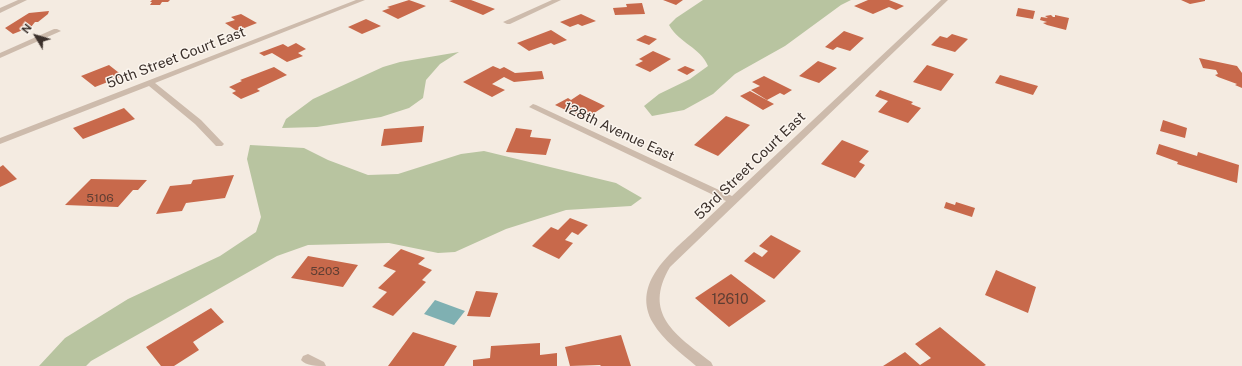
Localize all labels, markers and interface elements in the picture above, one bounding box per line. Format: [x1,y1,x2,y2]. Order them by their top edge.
north arrow [16,16,56,56]
text: N [19,22,34,36]
street label: 50th Street Court East [104,24,248,92]
street label: 128th Avenue East [561,99,677,165]
street label: 53rd Street Court East [691,109,809,223]
house number: 5106 [86,191,114,205]
house number: 5203 [310,264,340,278]
house number: 12610 [711,292,749,308]

